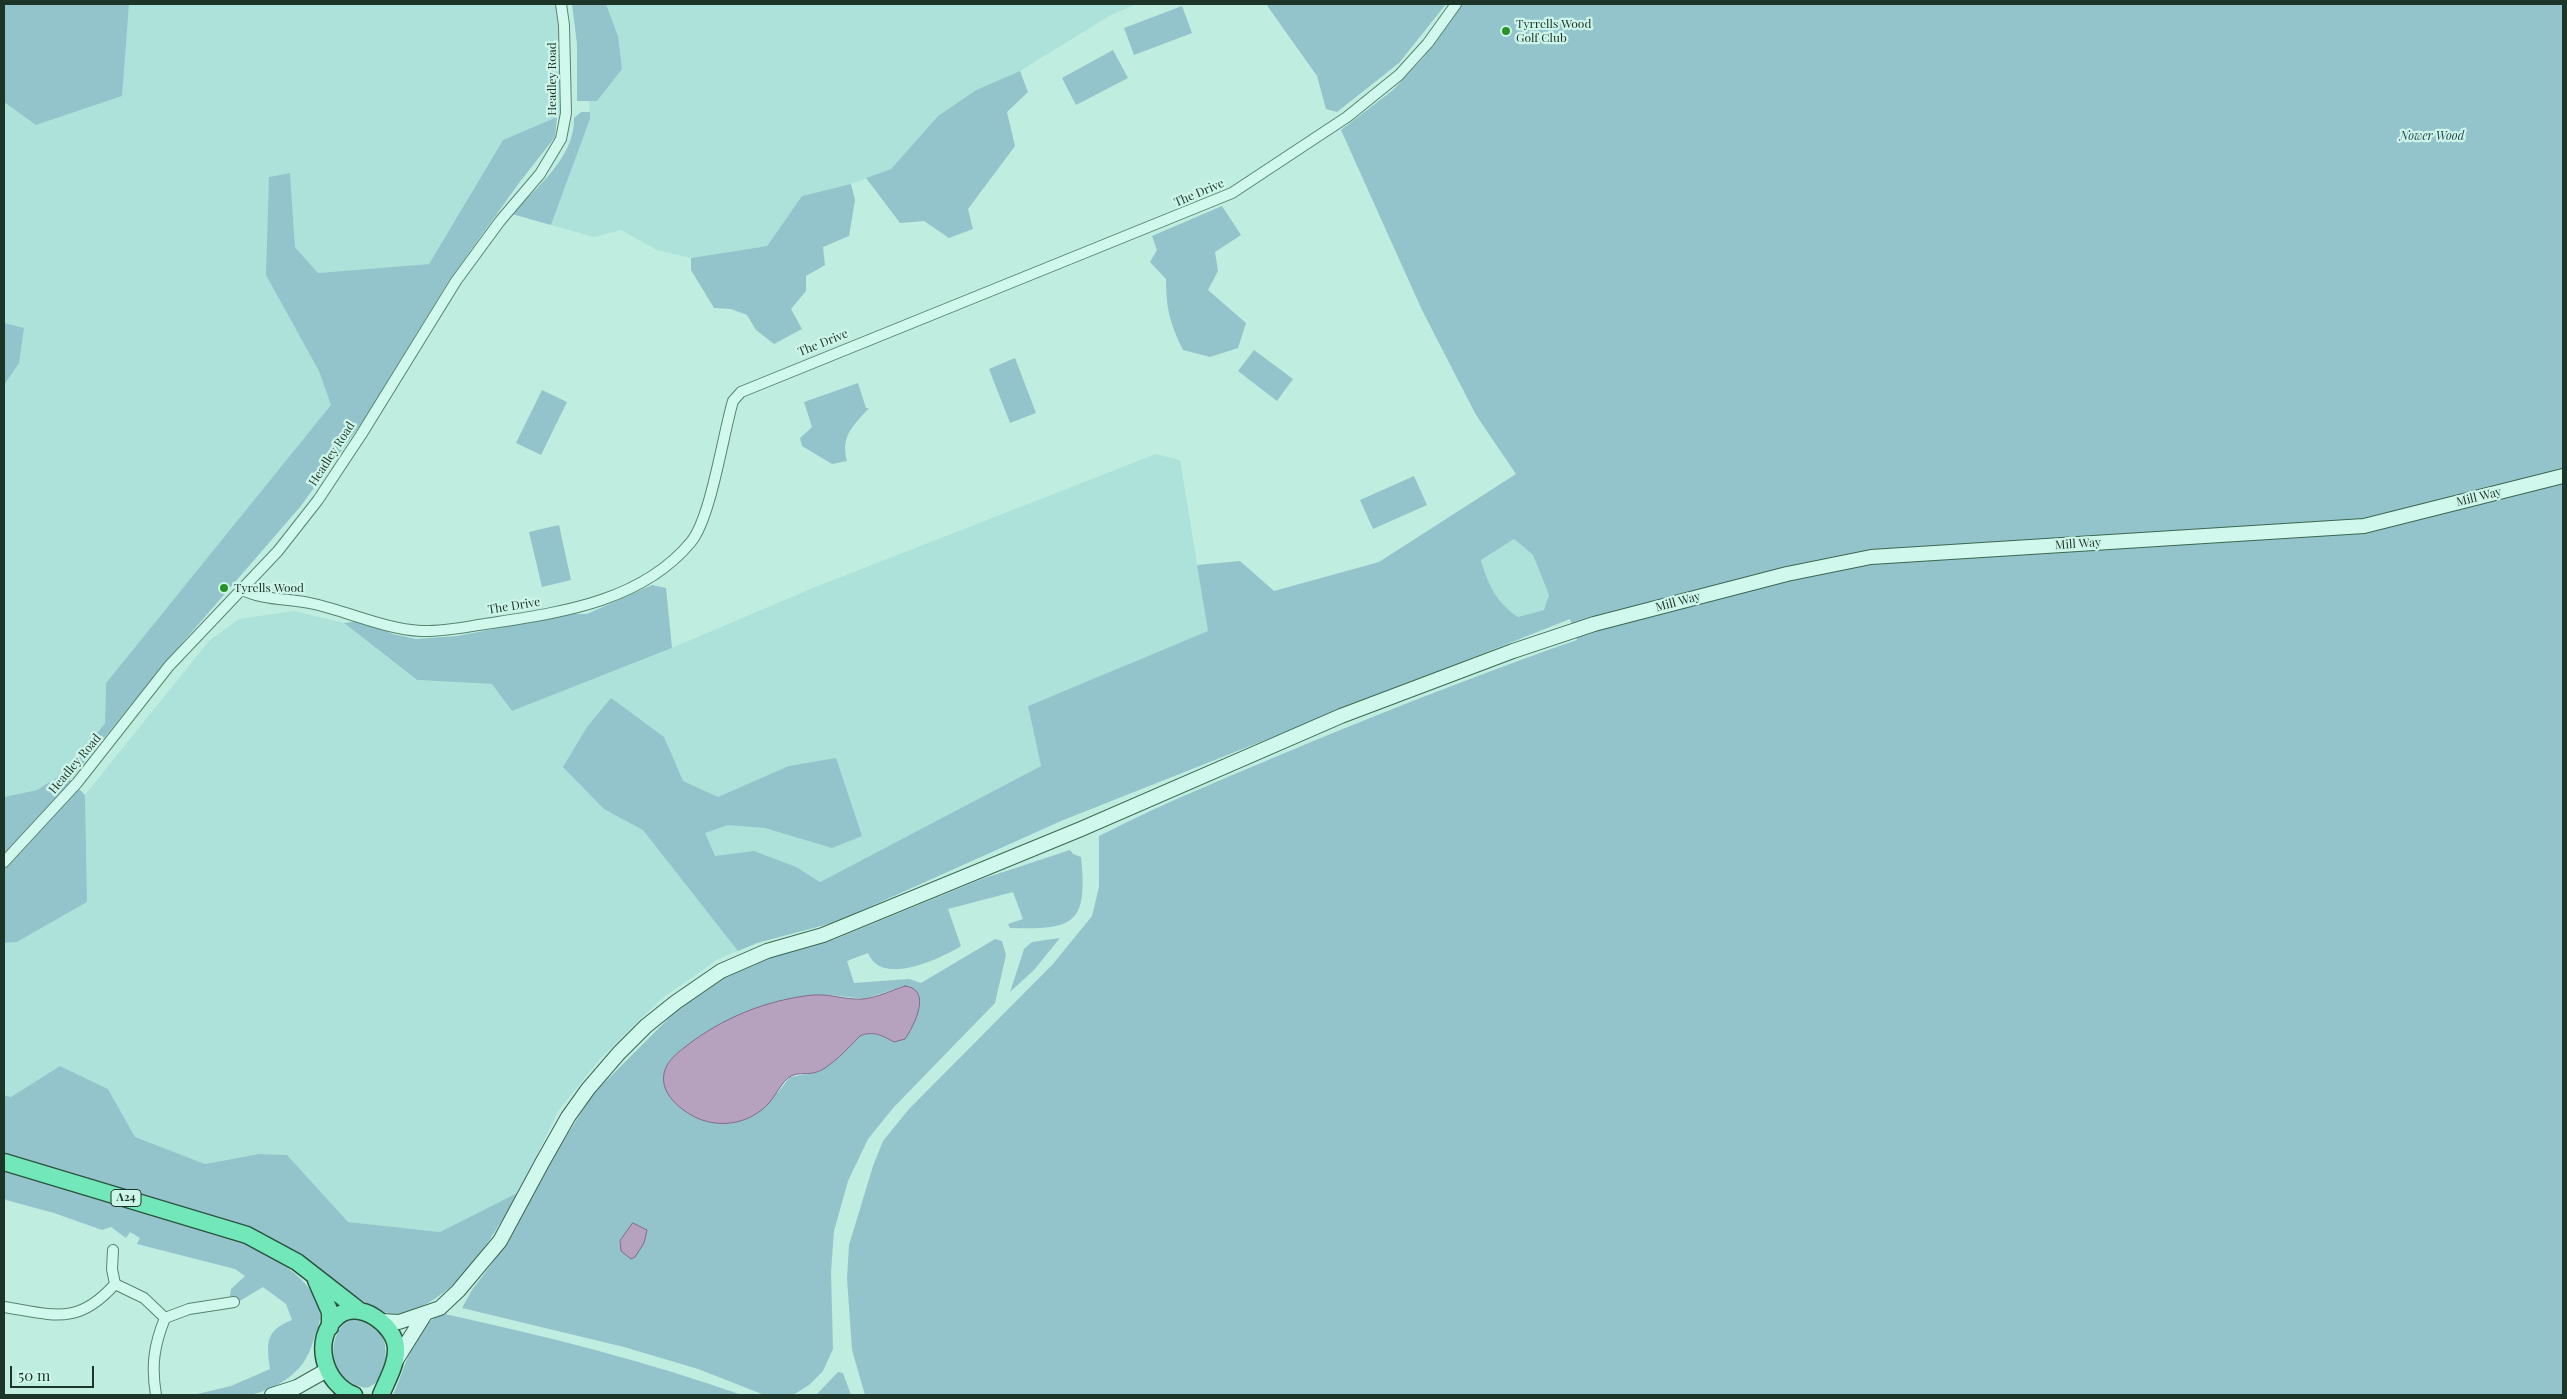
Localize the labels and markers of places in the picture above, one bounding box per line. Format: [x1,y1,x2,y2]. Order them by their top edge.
place label: Tyrrells Wood Golf Club [1516,17,1591,45]
marker: Tyrrells Wood Golf Club [1500,25,1512,37]
place label: Tyrells Wood [234,581,304,595]
marker: Tyrells Wood [218,582,230,594]

